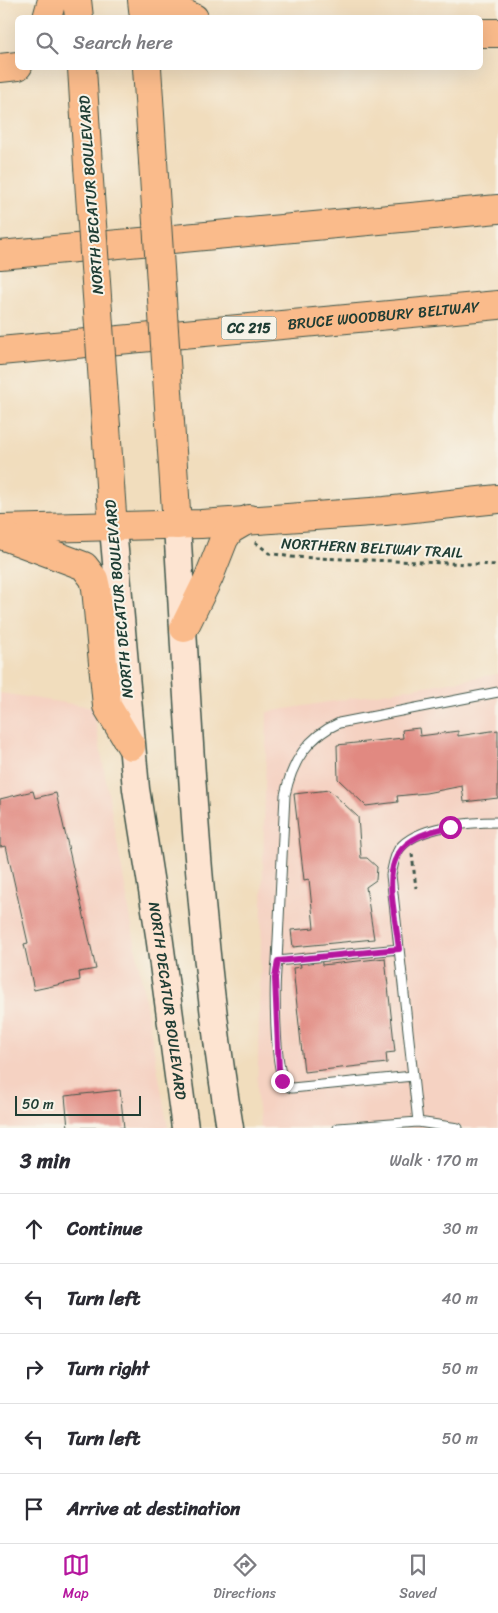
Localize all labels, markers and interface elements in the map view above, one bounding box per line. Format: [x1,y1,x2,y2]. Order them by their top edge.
search box [15,15,483,70]
text: Search here [73,26,173,59]
icon: search [33,29,61,57]
street label: NORTH DECATUR BOULEVARD [71,95,111,295]
street label: BRUCE WOODBURY BELTWAY [286,294,482,337]
road number: CC 215 [222,316,276,339]
street label: NORTH DECATUR BOULEVARD [97,499,141,699]
street label: NORTHERN BELTWAY TRAIL [281,530,463,566]
route start [439,816,462,839]
street label: NORTH DECATUR BOULEVARD [141,900,194,1101]
route end [271,1070,294,1093]
text: 50 m [22,1092,54,1117]
scale bar [15,1093,141,1116]
text: 3 min [20,1142,70,1180]
text: Walk · 170 m [389,1146,478,1175]
text: Continue [67,1212,143,1245]
text: 30 m [443,1214,478,1243]
icon: ahead [20,1215,48,1243]
text: Turn left [67,1282,140,1315]
text: 40 m [441,1284,478,1313]
icon: left [20,1285,48,1313]
text: Turn right [67,1352,149,1385]
text: 50 m [442,1354,478,1383]
icon: right [20,1355,48,1383]
text: Turn left [67,1422,140,1455]
text: 50 m [442,1424,478,1453]
icon: left [20,1425,48,1453]
text: Arrive at destination [67,1492,240,1525]
icon: arrive [20,1495,48,1523]
tab: Map [62,1551,90,1606]
tab: Directions [213,1551,276,1606]
tab: Saved [399,1551,436,1606]

